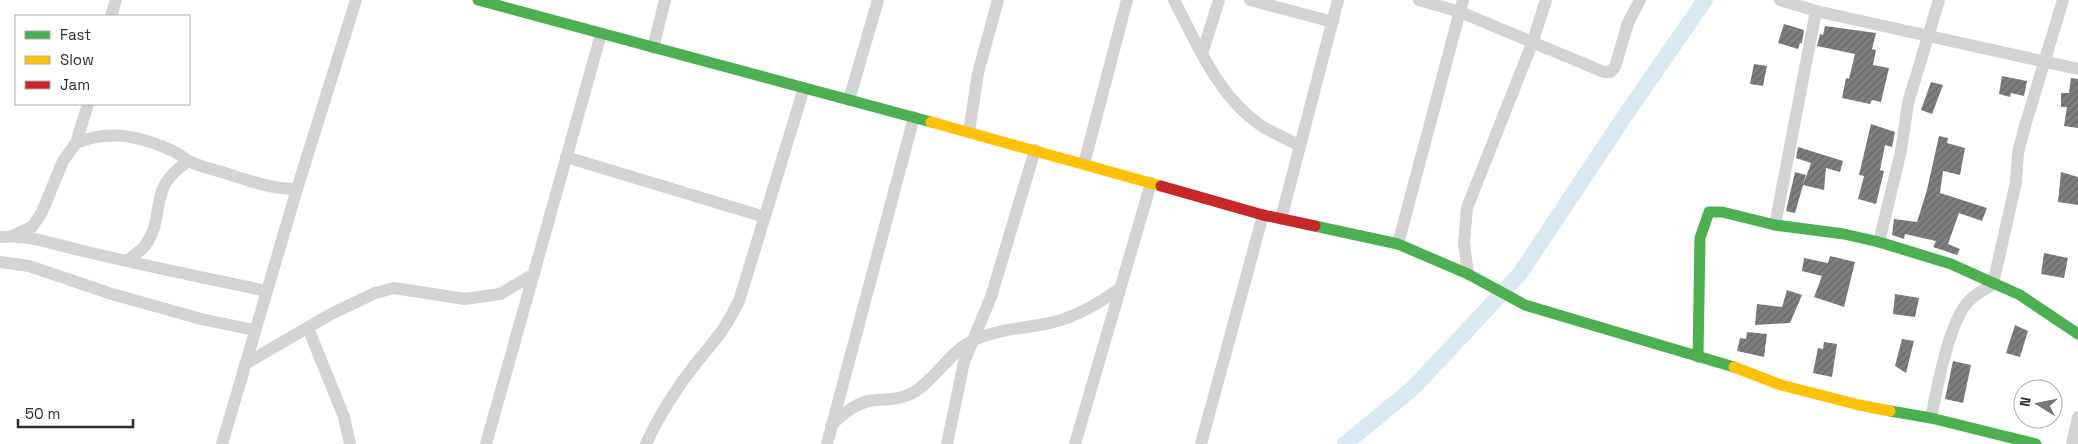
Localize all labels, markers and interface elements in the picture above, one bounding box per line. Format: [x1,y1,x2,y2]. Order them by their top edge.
legend [15,15,190,105]
text: Fast [60,25,91,44]
text: Slow [60,50,94,69]
text: Jam [60,75,90,94]
north arrow [2013,379,2063,429]
scale bar [18,396,132,428]
text: N [2016,396,2035,408]
text: 50 m [25,404,60,423]

